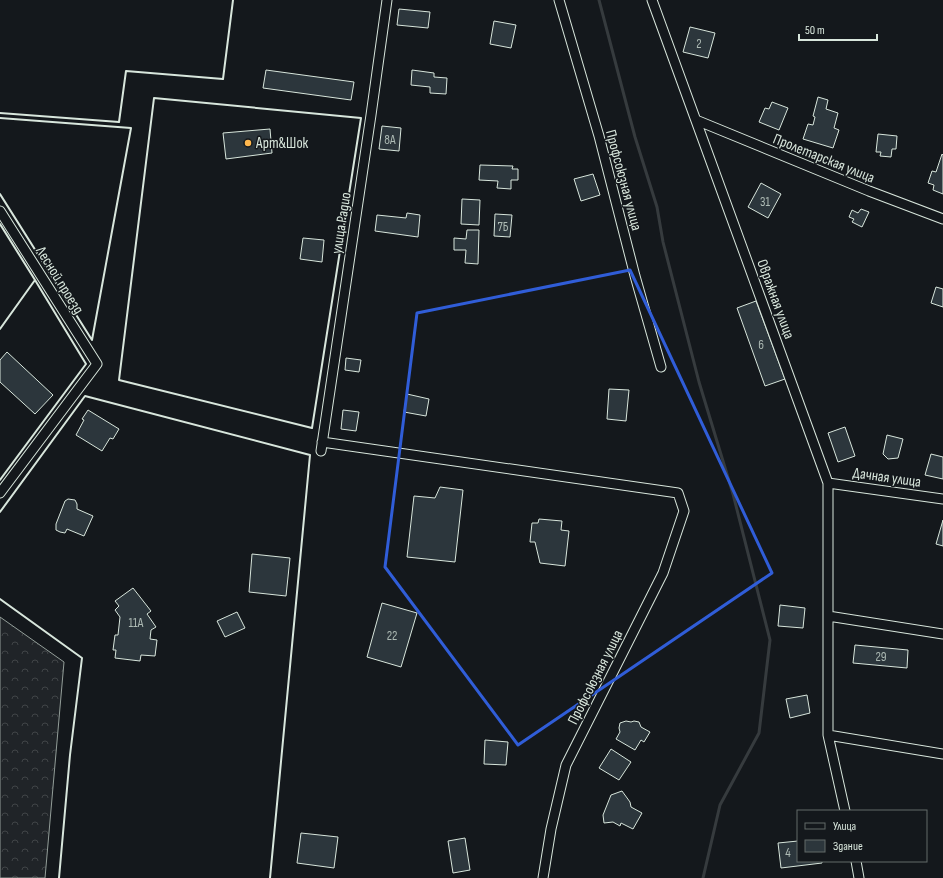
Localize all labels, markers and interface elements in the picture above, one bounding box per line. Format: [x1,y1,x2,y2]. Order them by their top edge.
scale bar [799,16,877,42]
text: 50 m [805,23,825,38]
house number: 2 [696,36,702,52]
street label: Профсоюзная улица [601,128,646,233]
street label: Пролетарская улица [770,129,878,188]
house number: 8А [384,132,396,148]
place label: Арт&Шок [255,134,309,153]
marker: Арт&Шок [243,138,253,148]
street label: улица Радио [327,191,356,255]
house number: 31 [760,194,770,210]
house number: 7Б [498,219,509,235]
street label: Лесной проезд [31,242,88,318]
street label: Овражная улица [752,257,799,342]
house number: 6 [758,337,764,353]
street label: Дачная улица [852,463,922,492]
house number: 11А [129,615,144,631]
street label: Профсоюзная улица [563,627,628,728]
house number: 22 [387,628,397,644]
house number: 29 [875,649,887,665]
legend [797,810,927,862]
text: Улица [833,819,857,834]
text: Здание [833,839,863,854]
house number: 4 [785,845,791,861]

